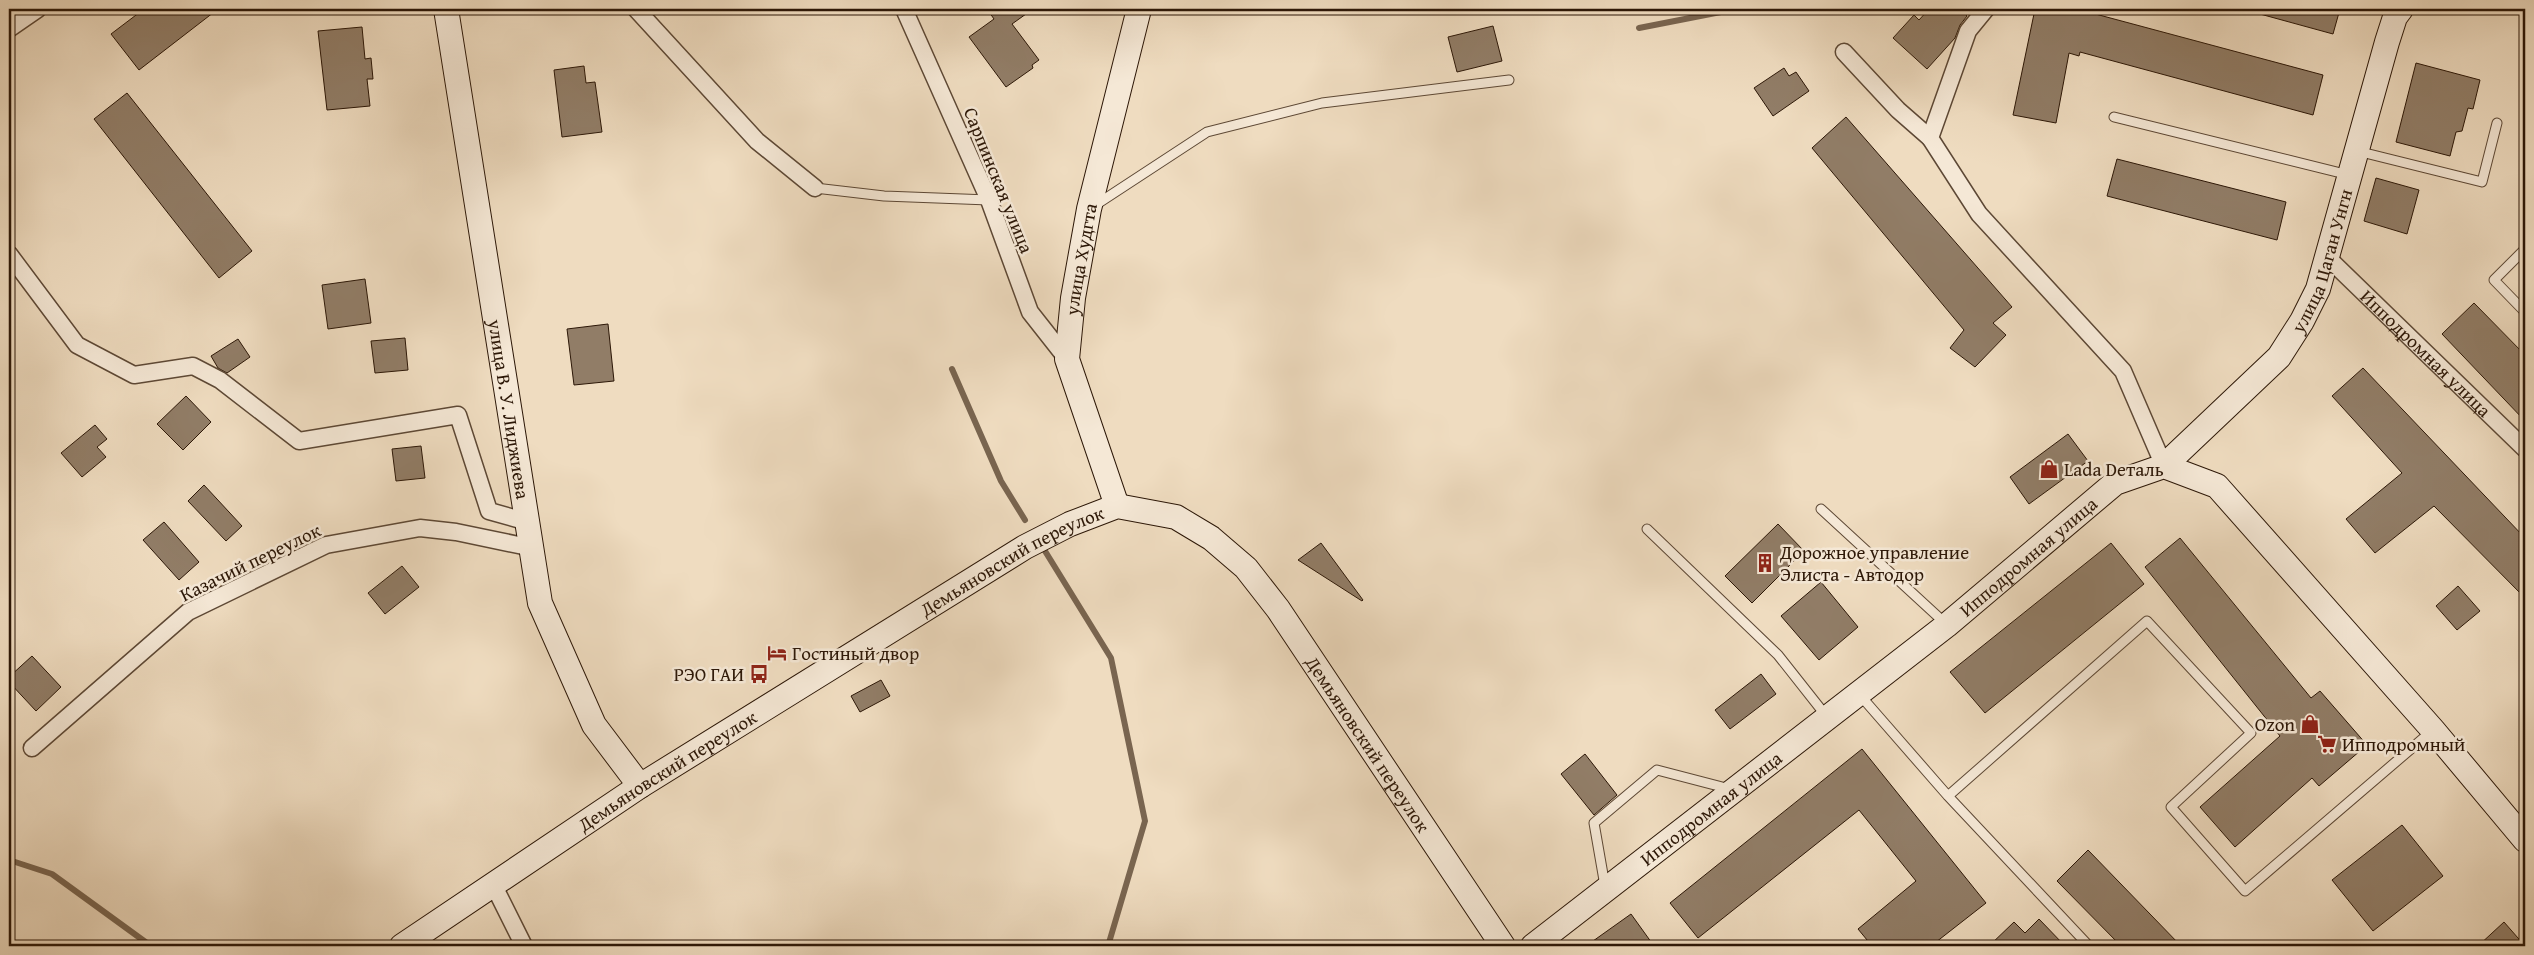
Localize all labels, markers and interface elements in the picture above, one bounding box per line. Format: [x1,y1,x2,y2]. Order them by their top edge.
street label: Сарпинская улица [957,103,1041,257]
street label: улица Цаган Унгн [2283,186,2359,339]
street label: улица Худгта [1057,200,1104,318]
street label: Ипподромная улица [2354,283,2498,423]
street label: улица В. У. Лиджиева [481,316,537,501]
place label: Lada Dеталь [2064,455,2164,483]
shop icon: Lada Dеталь [2038,458,2060,480]
street label: Ипподромная улица [1953,490,2103,623]
street label: Демьяновский переулок [914,498,1108,624]
street label: Казачий переулок [175,516,325,608]
place label: Дорожное управление Элиста - Автодор [1779,538,1969,588]
building icon: Дорожное управление Элиста - Автодор [1754,552,1776,574]
place label: Гостиный двор [792,639,919,667]
hotel icon: Гостиный двор [766,642,788,664]
street label: Демьяновский переулок [1298,649,1437,838]
place label: РЭО ГАИ [674,660,744,688]
bus stop icon: РЭО ГАИ [748,663,770,685]
street label: Демьяновский переулок [571,703,762,839]
place label: Ozon [2255,710,2295,738]
shop icon: Ozon [2299,713,2321,735]
place label: Ипподромный [2342,730,2465,758]
supermarket icon: Ипподромный [2316,733,2338,755]
street label: Ипподромная улица [1634,744,1788,872]

